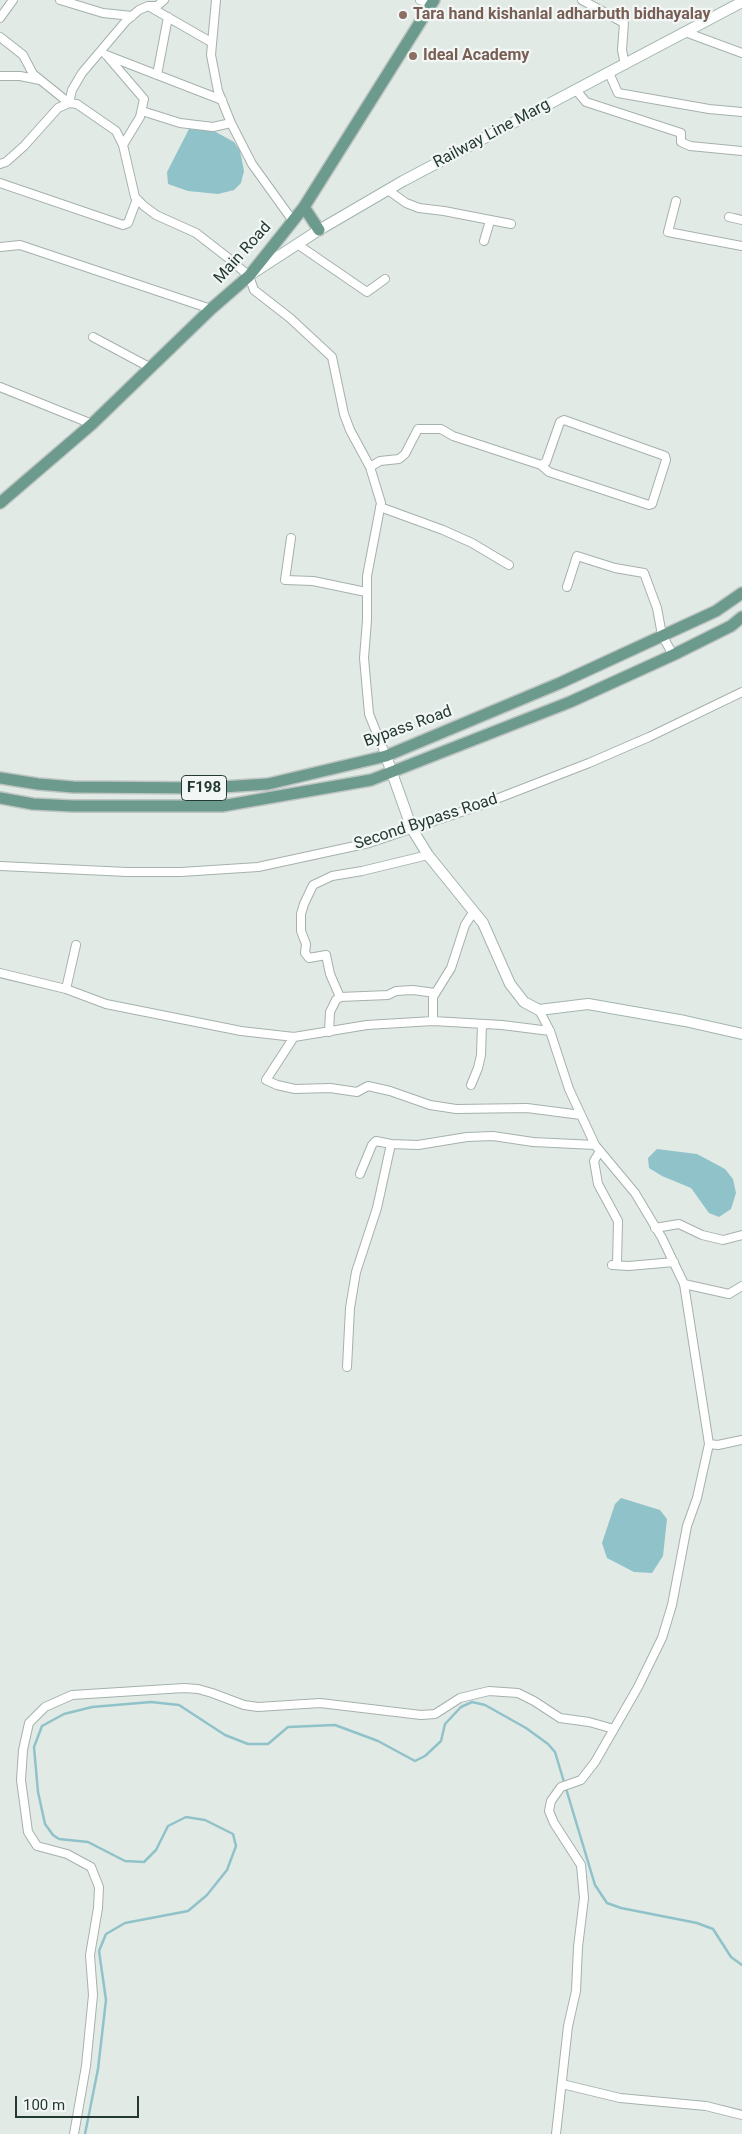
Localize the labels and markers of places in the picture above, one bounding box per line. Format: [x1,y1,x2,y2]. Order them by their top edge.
place label: Tara hand kishanlal adharbuth bidhayalay [413,5,711,25]
marker: Tara hand kishanlal adharbuth bidhayalay [397,9,409,21]
place label: Ideal Academy [423,46,529,66]
marker: Ideal Academy [407,50,419,62]

